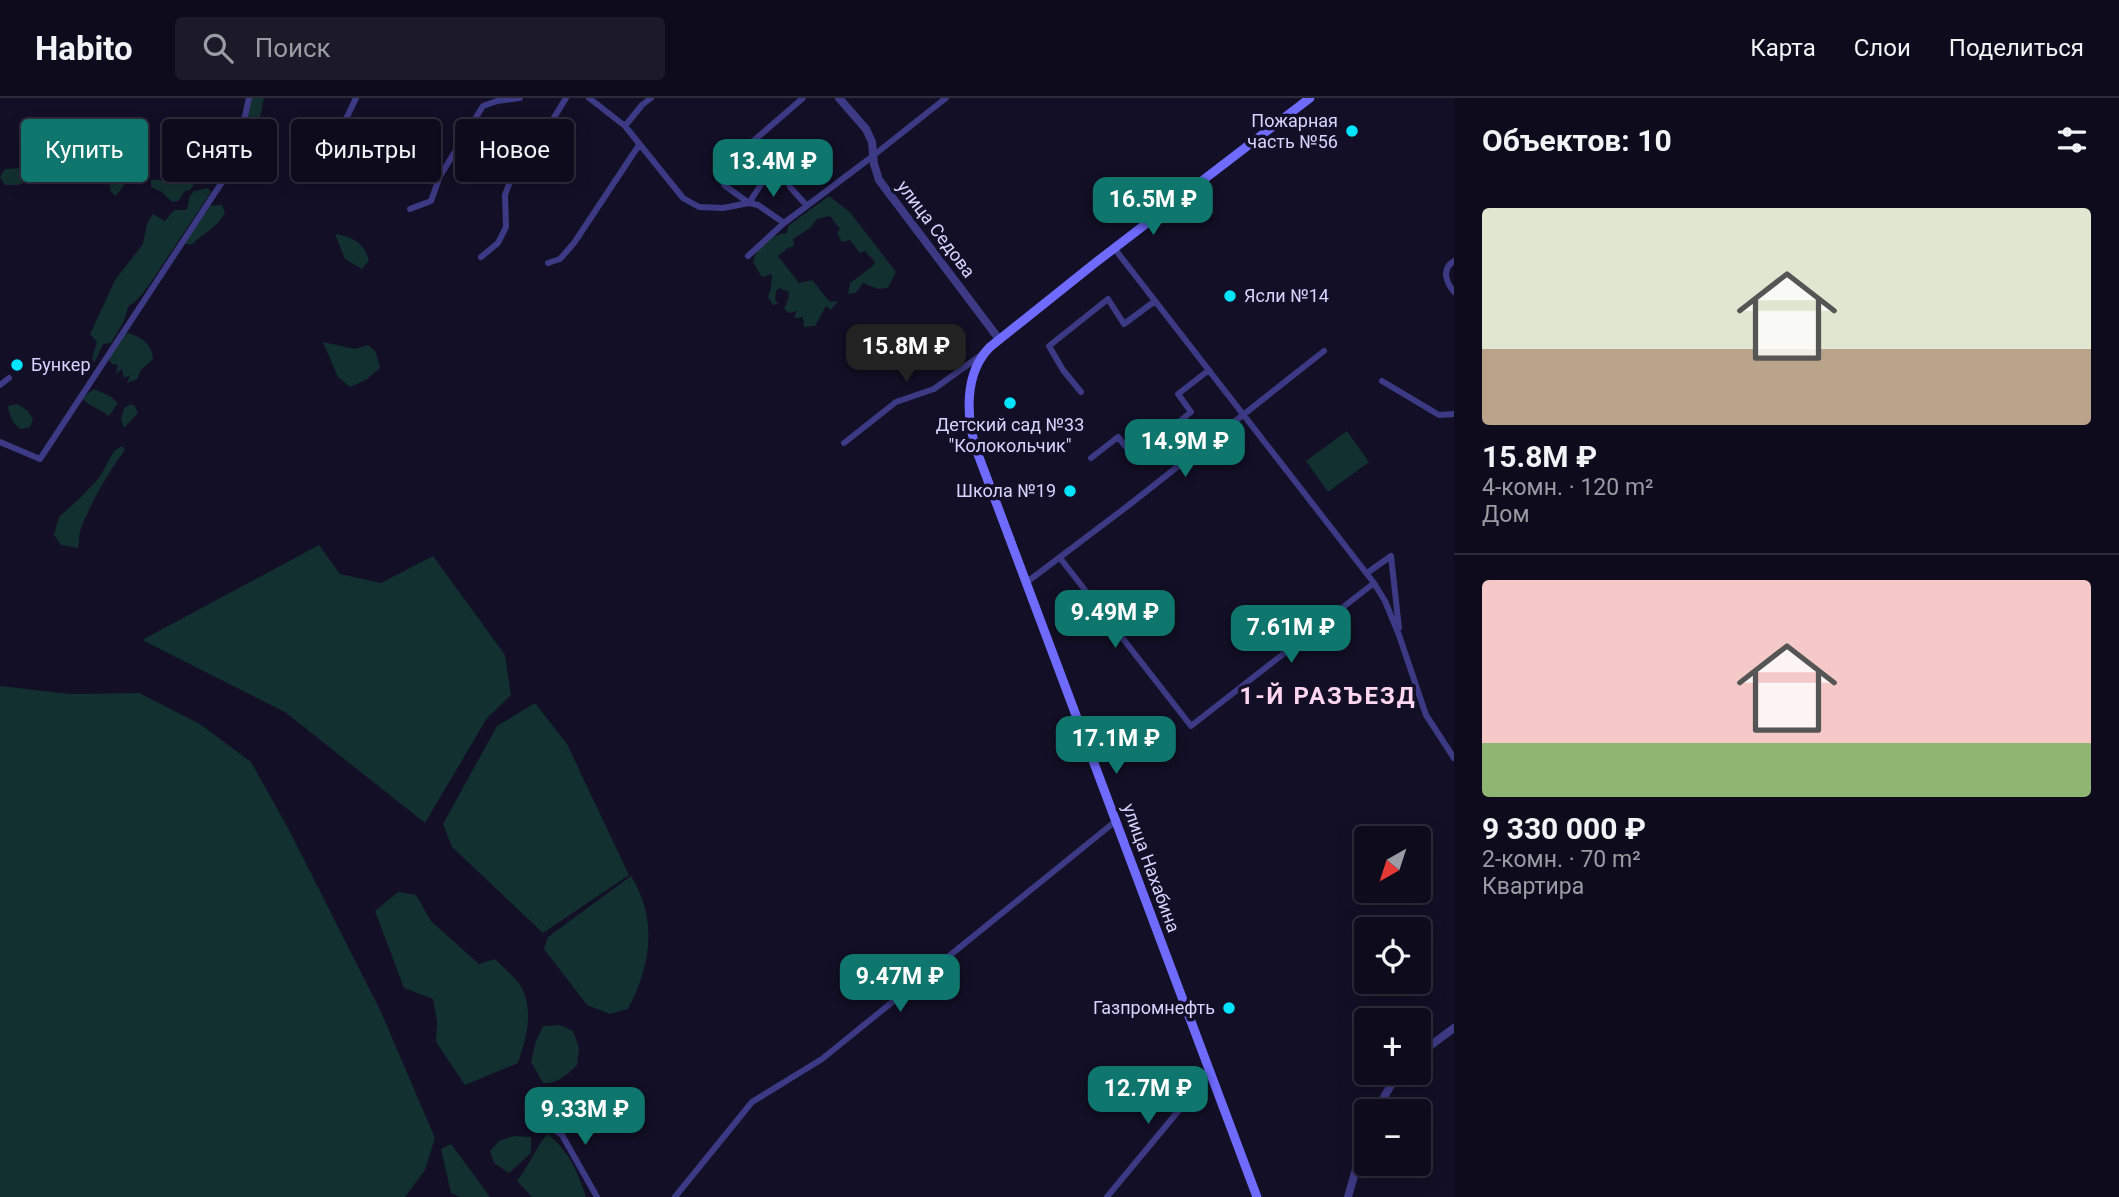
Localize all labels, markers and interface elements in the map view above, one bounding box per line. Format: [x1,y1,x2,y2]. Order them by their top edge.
search box [175,17,665,80]
text: Habito [35,29,133,68]
icon: search [199,29,237,67]
text: Поиск [255,33,331,63]
text: Карта [1750,34,1816,62]
text: Слои [1854,34,1911,62]
text: Поделиться [1949,34,2084,62]
place label: Пожарная часть №56 [1247,110,1338,152]
chip: Купить [21,119,148,182]
chip: Снять [162,119,277,182]
chip: Фильтры [291,119,441,182]
chip: Новое [455,119,574,182]
icon: filters [2053,121,2091,159]
marker: Пожарная часть №56 [1344,123,1360,139]
text: Объектов: 10 [1482,123,1672,158]
pin: 13.4M ₽ [708,140,838,199]
text: 13.4M ₽ [729,148,817,175]
street label: улица Седова [893,176,980,281]
pin: 16.5M ₽ [1088,178,1218,237]
text: 16.5M ₽ [1109,186,1197,213]
icon: home [1724,253,1850,379]
place label: Ясли №14 [1244,285,1329,306]
marker: Ясли №14 [1222,288,1238,304]
pin: 15.8M ₽ [841,324,971,384]
text: 15.8M ₽ [862,333,950,360]
place label: Бункер [31,354,90,375]
marker: Бункер [9,357,25,373]
marker: Детский сад №33 "Колокольчик" [1002,395,1018,411]
place label: Детский сад №33 "Колокольчик" [936,414,1084,456]
pin: 14.9M ₽ [1120,420,1250,479]
text: 14.9M ₽ [1141,428,1229,455]
text: 15.8M ₽ [1482,439,1597,474]
text: 4-комн. · 120 m² [1482,474,1654,501]
place label: Школа №19 [956,480,1056,501]
marker: Школа №19 [1062,483,1078,499]
text: Дом [1482,501,1529,528]
pin: 9.49M ₽ [1050,590,1180,650]
text: 9.49M ₽ [1071,599,1159,626]
pin: 7.61M ₽ [1226,606,1356,665]
text: 7.61M ₽ [1247,614,1335,641]
icon: home [1724,625,1850,751]
district label: 1-Й РАЗЪЕЗД [1239,682,1417,710]
pin: 17.1M ₽ [1051,716,1181,776]
text: 17.1M ₽ [1072,725,1160,752]
street label: улица Нахабина [1118,801,1185,935]
text: 9 330 000 ₽ [1482,811,1646,846]
north arrow [1354,826,1432,903]
map controls [1354,826,1431,1176]
text: 2-комн. · 70 m² [1482,846,1641,873]
text: Квартира [1482,873,1584,900]
button: locate [1354,917,1431,994]
pin: 9.47M ₽ [835,954,965,1014]
text: 9.47M ₽ [856,963,944,990]
place label: Газпромнефть [1093,997,1215,1018]
marker: Газпромнефть [1221,1000,1237,1016]
button: + [1354,1008,1431,1085]
pin: 12.7M ₽ [1083,1066,1213,1126]
text: 12.7M ₽ [1104,1075,1192,1102]
pin: 9.33M ₽ [520,1088,650,1147]
text: 9.33M ₽ [541,1096,629,1123]
button: − [1354,1099,1431,1176]

